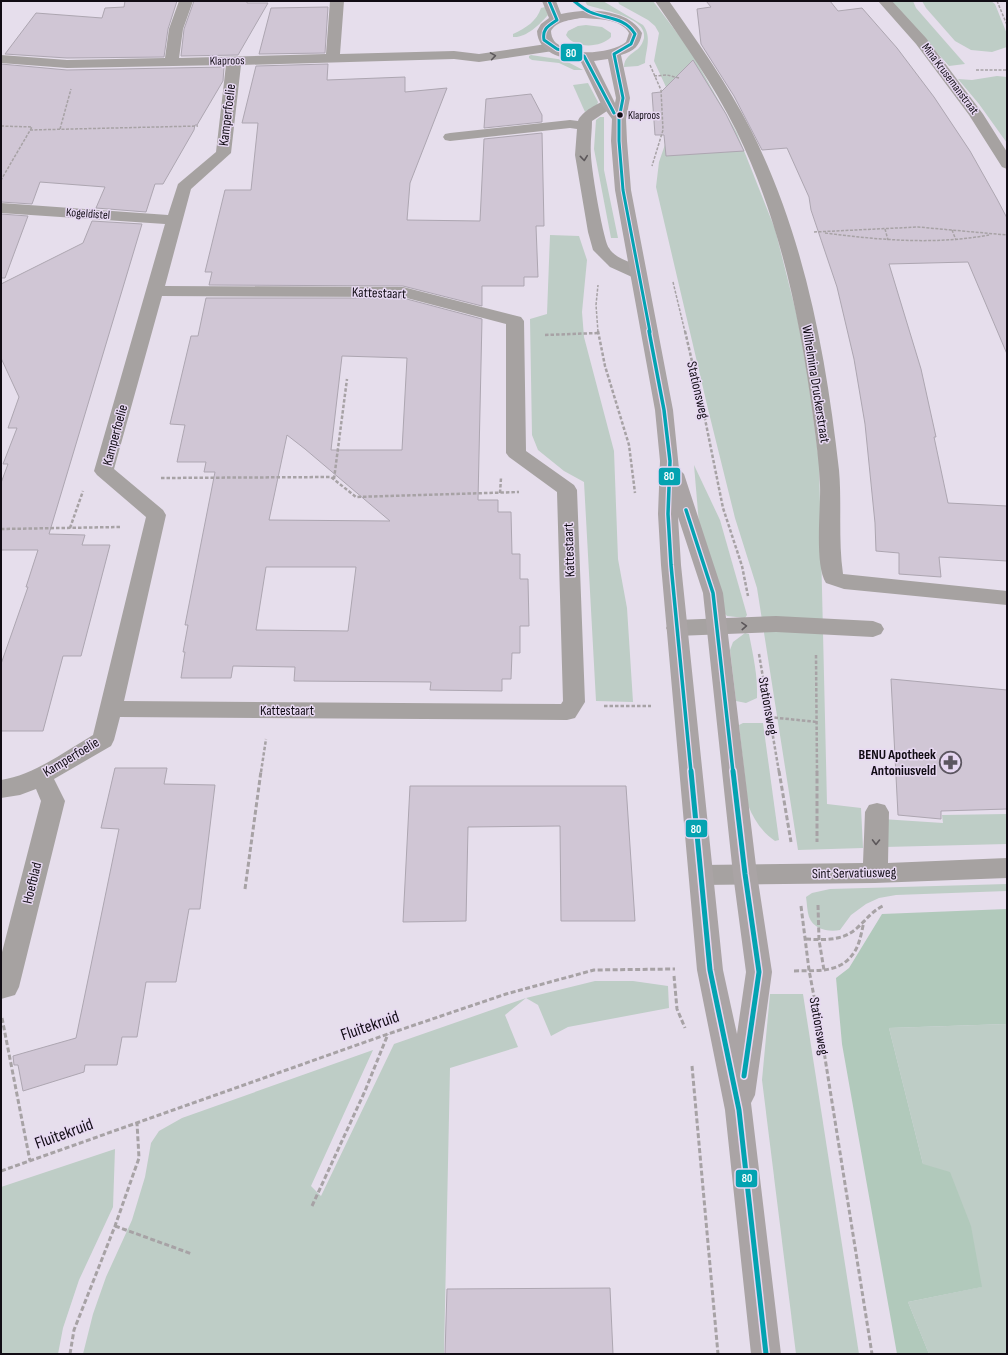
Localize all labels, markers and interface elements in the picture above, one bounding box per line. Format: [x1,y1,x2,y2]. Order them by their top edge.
street label: Mina Krusemanstraat [918,40,982,118]
line badge: 80 [560,43,583,62]
text: 80 [566,47,576,60]
one-way arrow [489,52,496,61]
street label: Klaproos [209,53,245,69]
street label: Kamperfoelie [215,83,239,147]
place label: Klaproos [628,109,660,122]
marker: Klaproos [615,110,625,120]
one-way arrow [579,155,588,161]
street label: Kogeldistel [65,205,111,223]
street label: Kattestaart [352,284,406,302]
street label: Wilhelmina Druckerstraat [798,324,834,444]
street label: Stationsweg [683,360,713,421]
street label: Kamperfoelie [99,403,131,467]
line badge: 80 [658,467,681,486]
text: 80 [664,470,674,483]
street label: Kattestaart [560,523,578,577]
one-way arrow [741,621,747,630]
street label: Stationsweg [755,676,782,737]
street label: Kattestaart [260,702,314,719]
street label: Kamperfoelie [40,734,102,780]
place label: BENU Apotheek Antoniusveld [859,746,936,779]
pharmacy icon: BENU Apotheek Antoniusveld [938,749,964,775]
line badge: 80 [685,819,708,838]
text: 80 [691,823,701,836]
one-way arrow [872,839,880,845]
street label: Hoefblad [19,860,45,906]
street label: Sint Servatiusweg [812,864,897,882]
street label: Stationsweg [806,996,833,1057]
street label: Fluitekruid [338,1007,402,1045]
street label: Fluitekruid [32,1114,96,1154]
line badge: 80 [735,1169,758,1188]
text: 80 [742,1172,752,1185]

